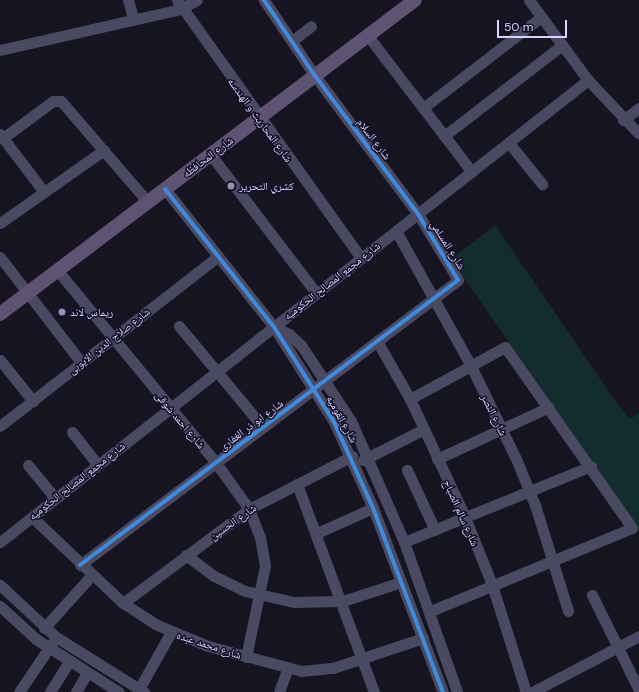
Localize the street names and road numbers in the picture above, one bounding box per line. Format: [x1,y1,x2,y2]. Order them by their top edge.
street label: شارع المحاريث و الهندسه [225,75,295,165]
street label: شارع السلام [354,116,394,162]
street label: شارع المحافظه [180,134,236,180]
street label: شارع المسلمي [428,218,468,272]
street label: شارع مجمع المصالح الحكوميه [281,239,383,323]
street label: شارع صلاح الدين الايوبى [65,305,153,377]
street label: شارع احمد شوقى [152,389,208,451]
street label: شارع النصر [478,392,510,438]
street label: شارع القوميه [324,393,360,445]
street label: شارع ابو ذر الغفارى [216,397,286,453]
street label: شارع مجمع المصالح الحكوميه [26,439,128,523]
street label: شارع سالم الصباح [440,478,482,548]
street label: شارع الحسين [207,501,259,543]
street label: شارع محمد عبده [175,628,243,662]

